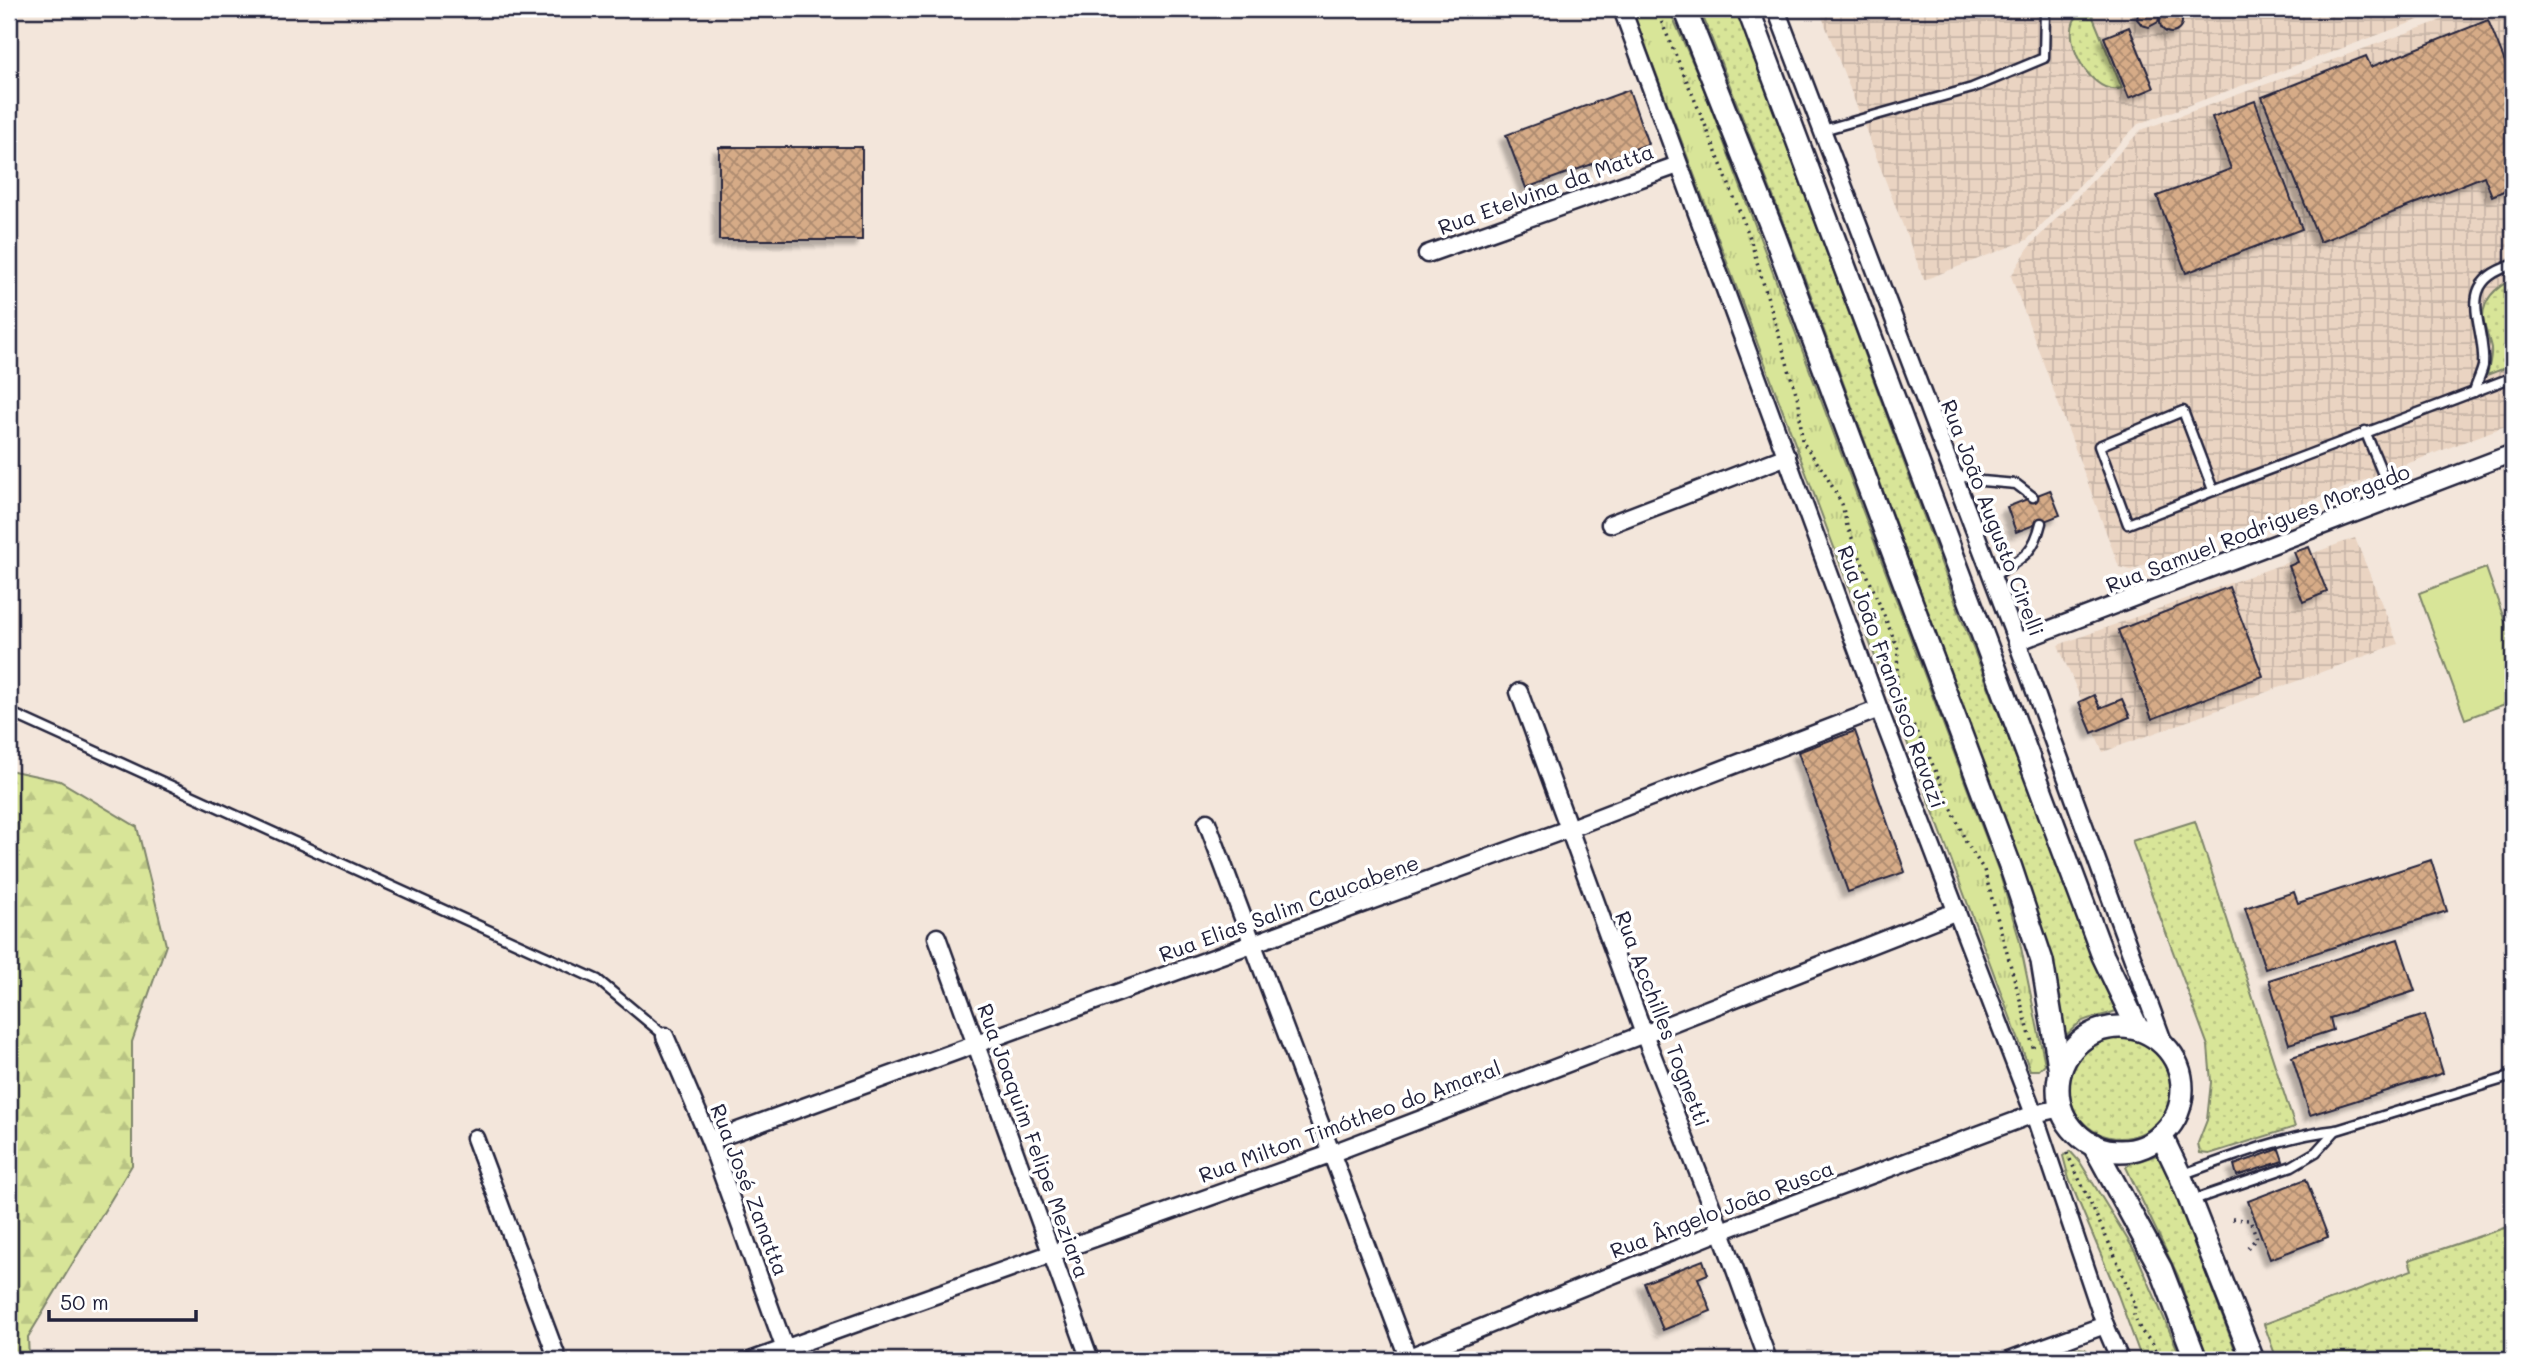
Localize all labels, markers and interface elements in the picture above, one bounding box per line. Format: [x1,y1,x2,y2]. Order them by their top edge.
street label: Rua Etelvina da Matta [1434,137,1657,240]
street label: Rua João Augusto Cirelli [1936,395,2051,640]
street label: Rua Samuel Rodrigues Morgado [2102,457,2413,598]
street label: Rua João Francisco Ravazi [1832,542,1953,811]
street label: Rua Elias Salim Caucabene [1155,848,1422,967]
street label: Rua Acchilles Tognetti [1610,907,1717,1130]
street label: Rua Joaquim Felipe Meziara [972,999,1097,1282]
street label: Rua Milton Timótheo do Amaral [1195,1053,1504,1188]
street label: Rua José Zanatta [705,1100,796,1279]
street label: Rua Ângelo João Rusca [1606,1153,1837,1264]
scale bar [49,1278,196,1322]
text: 50 m [60,1288,109,1315]

